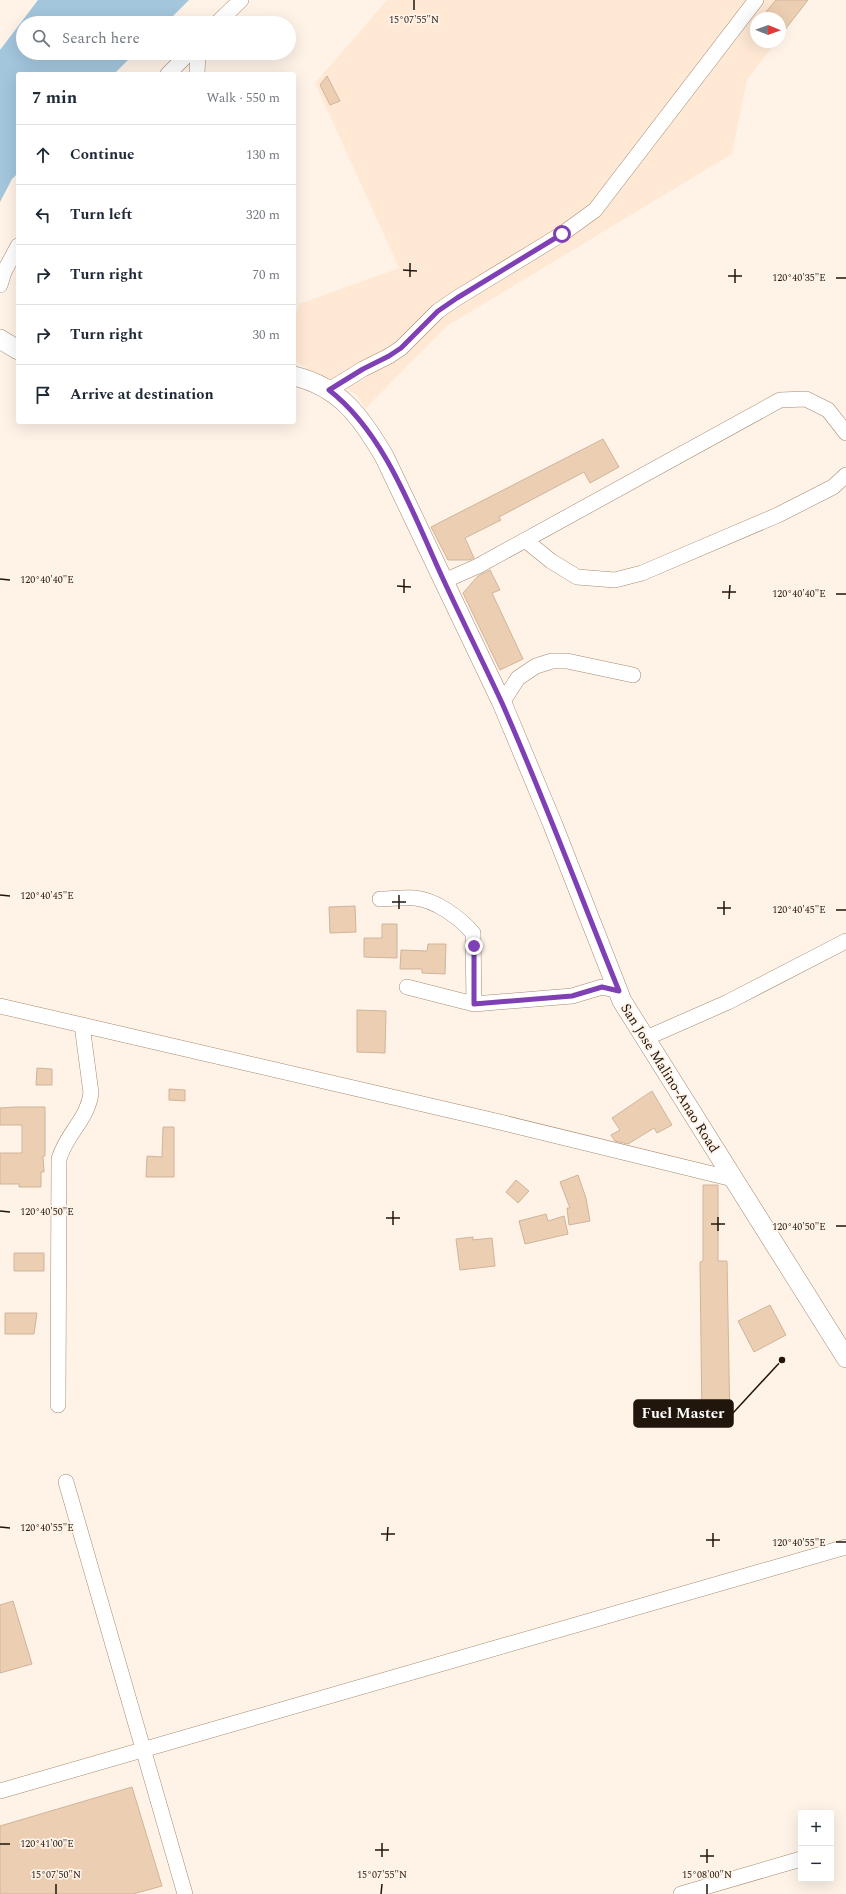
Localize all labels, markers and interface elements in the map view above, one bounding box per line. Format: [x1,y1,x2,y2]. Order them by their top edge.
text: 15°07'55"N [389,12,439,28]
north arrow [750,12,786,48]
search box [16,16,296,60]
icon: search [30,27,52,49]
text: Search here [62,27,140,50]
text: 7 min [32,85,77,111]
text: Walk · 550 m [206,88,280,108]
text: Continue [70,143,135,166]
icon: ahead [32,144,54,166]
text: 130 m [246,145,280,165]
text: Turn left [70,203,132,226]
icon: left [32,204,54,226]
text: 320 m [246,205,280,225]
route start [553,225,571,243]
text: Turn right [70,263,143,286]
icon: right [32,264,54,286]
text: 70 m [253,265,280,285]
text: 120°40'35"E [772,270,826,286]
text: Turn right [70,323,143,346]
icon: right [32,324,54,346]
text: 30 m [253,325,280,345]
text: Arrive at destination [70,383,214,406]
icon: arrive [32,384,54,406]
text: 120°40'40"E [20,572,74,588]
text: 120°40'40"E [772,586,826,602]
text: 120°40'45"E [20,888,74,904]
text: 120°40'45"E [772,902,826,918]
route end [465,937,483,955]
street label: San Jose Malino-Anao Road [615,999,725,1157]
text: 120°40'50"E [20,1204,74,1220]
text: 120°40'50"E [772,1219,826,1235]
callout: Fuel Master [634,1400,733,1427]
text: Fuel Master [642,1402,725,1425]
text: 120°40'55"E [20,1520,74,1536]
text: 120°40'55"E [772,1535,826,1551]
map controls [798,1810,834,1882]
button: + [798,1810,834,1846]
text: 120°41'00"E [20,1836,74,1852]
button: − [798,1846,834,1882]
text: 15°07'50"N [31,1867,81,1883]
text: 15°07'55"N [357,1867,407,1883]
text: 15°08'00"N [682,1867,732,1883]

